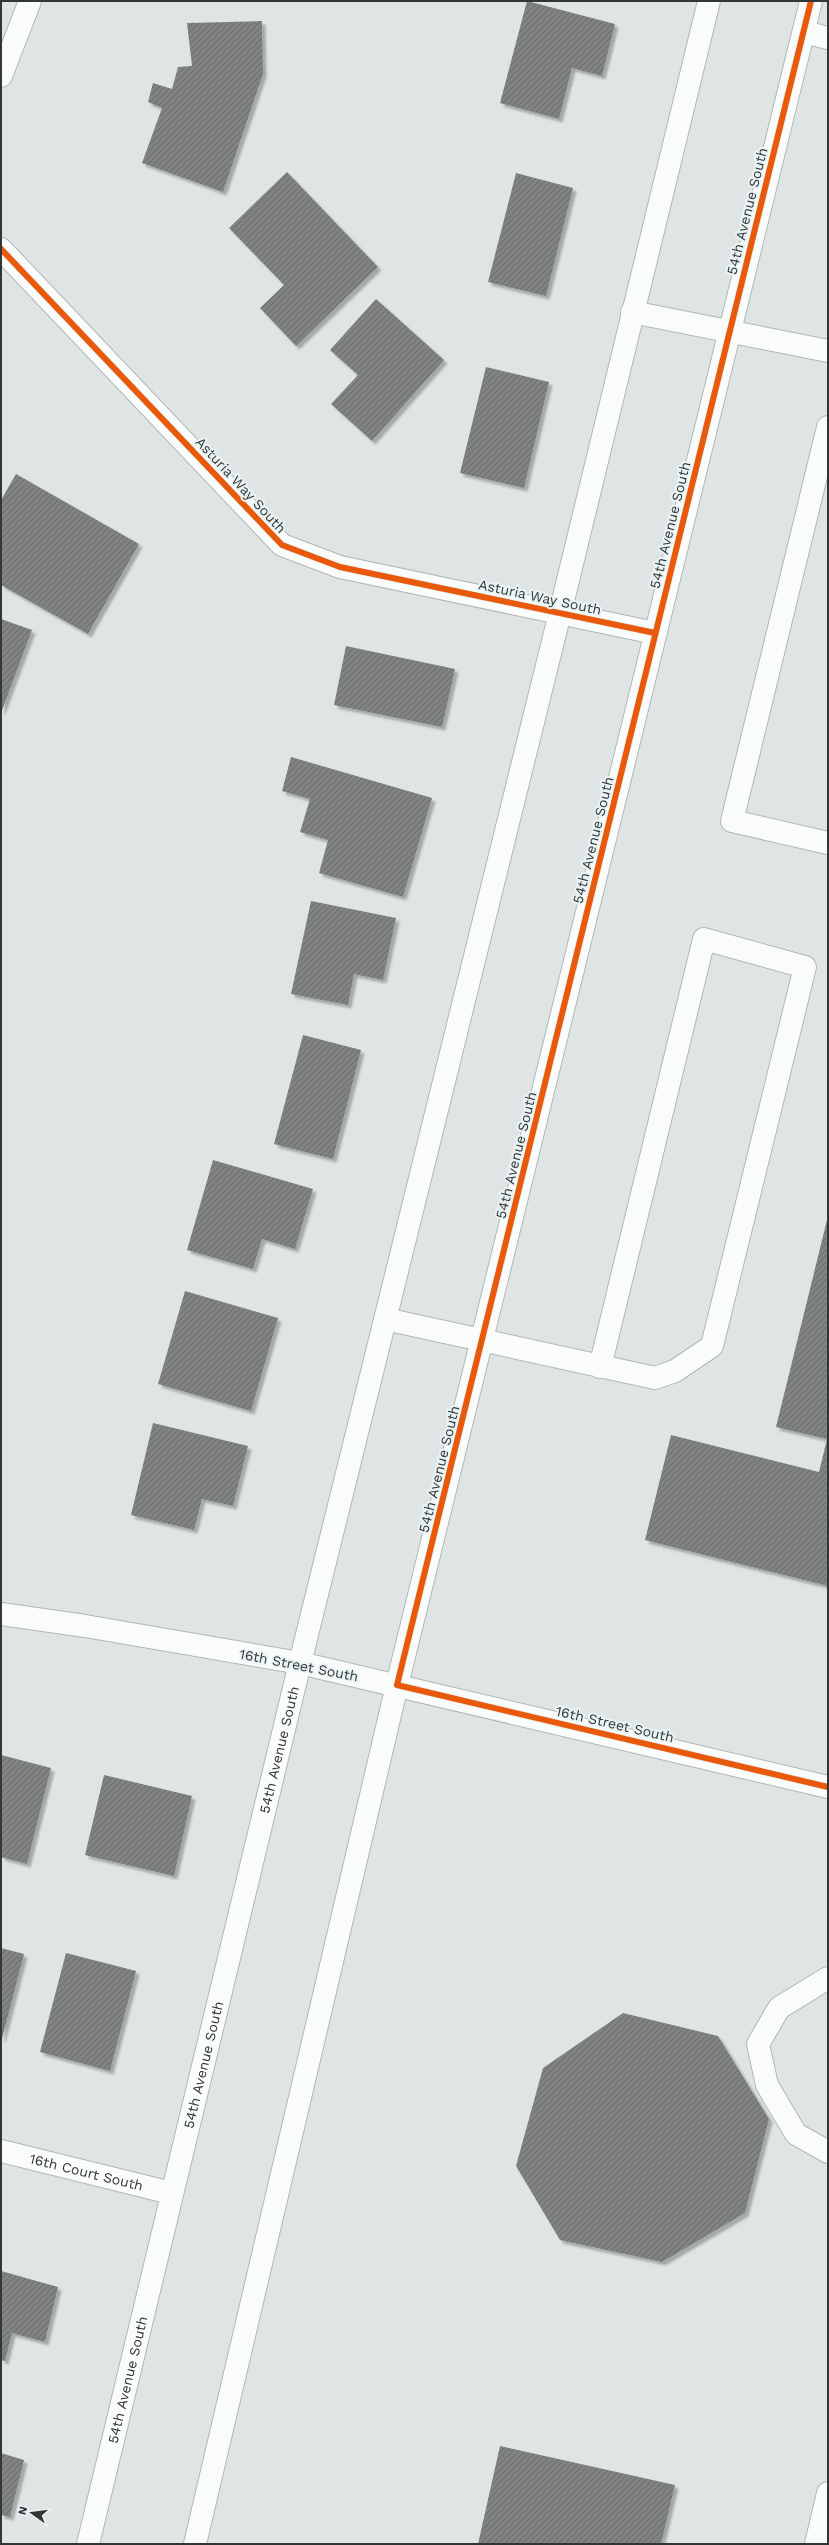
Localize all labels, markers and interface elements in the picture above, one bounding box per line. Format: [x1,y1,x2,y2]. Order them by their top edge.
street label: 54th Avenue South [723,146,771,276]
street label: Asturia Way South [192,434,290,536]
street label: 54th Avenue South [646,460,694,590]
street label: Asturia Way South [477,576,603,618]
street label: 54th Avenue South [569,775,617,905]
street label: 54th Avenue South [492,1090,540,1220]
street label: 54th Avenue South [415,1404,463,1534]
street label: 16th Street South [238,1646,360,1684]
street label: 54th Avenue South [256,1684,302,1815]
street label: 16th Street South [554,1703,676,1745]
street label: 54th Avenue South [180,1999,226,2130]
street label: 16th Court South [28,2150,145,2194]
street label: 54th Avenue South [105,2314,151,2445]
north arrow [12,2493,52,2533]
text: N [15,2505,30,2516]

